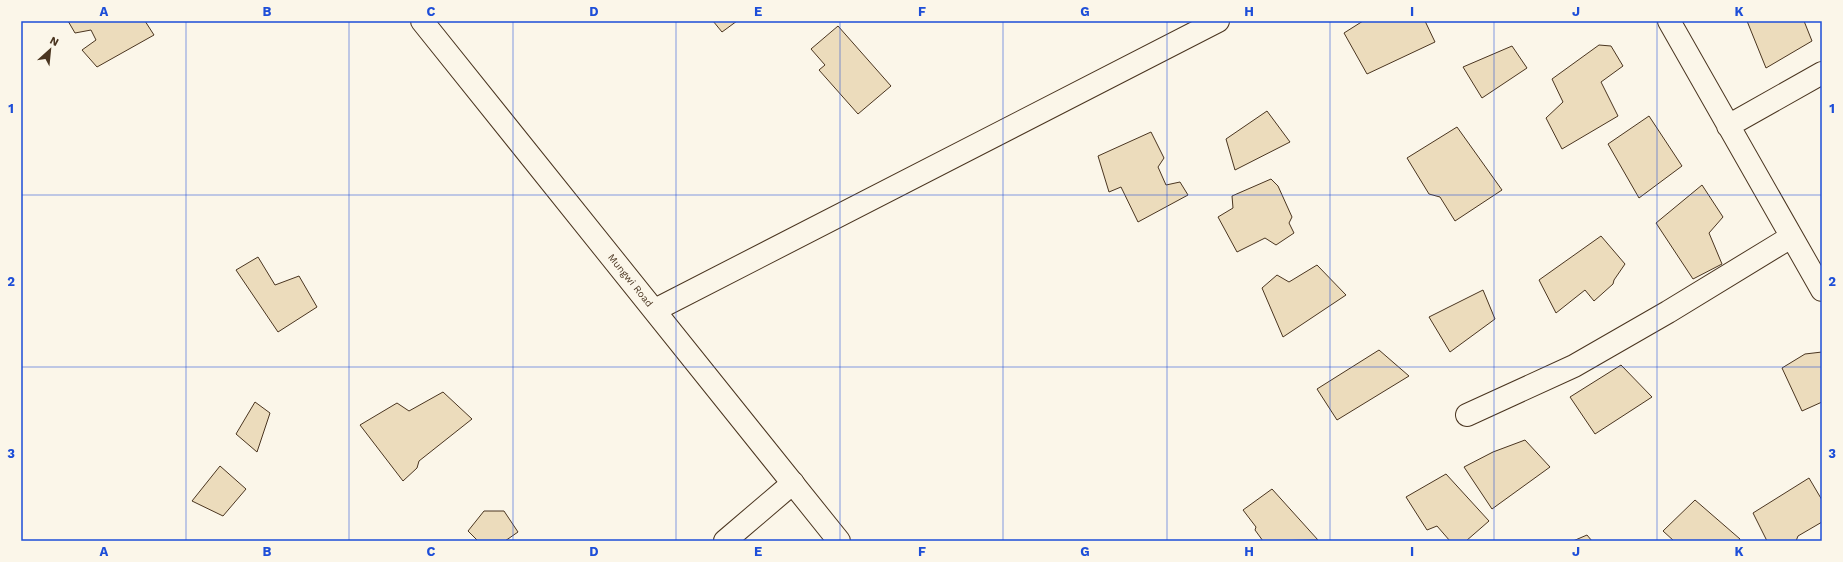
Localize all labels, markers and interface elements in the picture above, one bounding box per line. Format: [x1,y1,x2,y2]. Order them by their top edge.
text: A [100,4,109,19]
text: B [263,4,272,19]
text: C [427,4,436,19]
text: D [589,4,599,19]
text: E [754,4,762,19]
text: F [918,4,926,19]
text: G [1080,4,1090,19]
text: H [1244,4,1254,19]
text: I [1410,4,1414,19]
text: J [1572,4,1580,19]
text: K [1734,4,1744,19]
north arrow [30,30,70,70]
text: N [48,34,61,49]
text: 1 [8,101,14,116]
text: 1 [1829,101,1835,116]
street label: Mungwi Road [606,252,655,309]
text: 2 [7,274,15,289]
text: 2 [1828,274,1836,289]
text: 3 [7,446,15,461]
text: 3 [1828,446,1836,461]
text: A [100,544,109,559]
text: B [263,544,272,559]
text: C [427,544,436,559]
text: D [589,544,599,559]
text: E [754,544,762,559]
text: F [918,544,926,559]
text: G [1080,544,1090,559]
text: H [1244,544,1254,559]
text: I [1410,544,1414,559]
text: J [1572,544,1580,559]
text: K [1734,544,1744,559]

